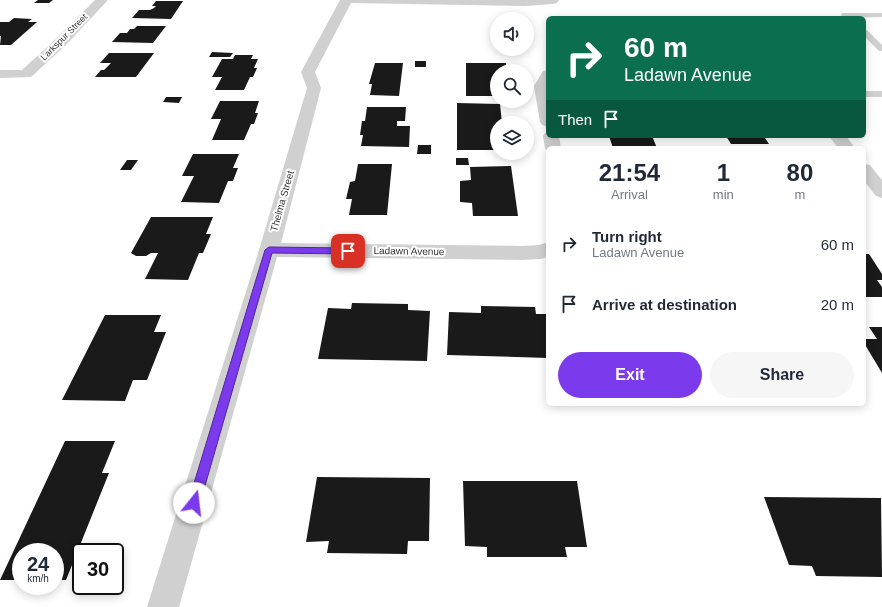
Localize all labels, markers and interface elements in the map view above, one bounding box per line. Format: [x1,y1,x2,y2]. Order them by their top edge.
street label: Larkspur Street [39,11,90,62]
map controls [490,12,534,160]
button: sound [490,12,534,56]
icon: right [558,32,610,84]
text: 60 m [624,32,688,63]
button: search [490,64,534,108]
text: Ladawn Avenue [624,65,752,85]
icon: arrive [600,108,622,130]
text: Then [558,111,592,128]
button: layers [490,116,534,160]
text: 21:54 [599,159,660,186]
text: 1 [717,159,730,186]
text: 80 [787,159,813,186]
street label: Thelma Street [268,169,296,233]
text: Arrival [611,187,648,202]
text: min [713,187,734,202]
text: m [794,187,805,202]
text: Turn right [592,228,662,245]
icon: right [558,233,580,255]
pin [331,234,365,268]
text: 60 m [821,236,854,253]
icon: arrive [337,240,359,262]
street label: Ladawn Avenue [373,245,445,257]
text: Ladawn Avenue [592,245,684,260]
icon: arrive [558,293,580,315]
text: Arrive at destination [592,296,737,313]
text: 20 m [821,296,854,313]
button: Exit [558,352,702,398]
button: Share [710,352,854,398]
position arrow [173,482,215,524]
speed limit sign: 30 [72,543,124,595]
text: 24 [27,553,49,575]
text: km/h [27,573,49,584]

